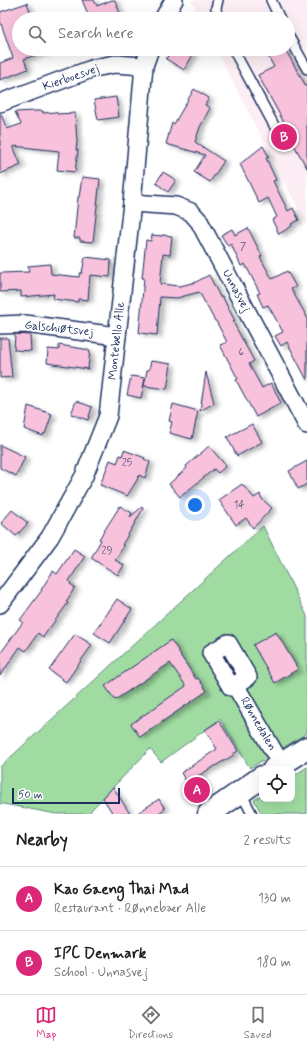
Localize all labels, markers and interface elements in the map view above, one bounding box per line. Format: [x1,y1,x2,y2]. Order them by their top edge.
search box [12,12,295,56]
icon: search [26,23,48,45]
text: Search here [58,24,134,44]
street label: Kierboesvej [41,61,101,95]
pin: B [271,122,297,152]
house number: 7 [240,241,246,254]
street label: Unnasvej [218,267,254,315]
street label: Montebello Alle [105,301,129,381]
street label: Galschiøtsvej [24,317,94,341]
house number: 6 [238,346,244,359]
house number: 25 [122,457,132,470]
your location [185,495,205,515]
house number: 14 [234,499,244,512]
house number: 29 [102,545,112,558]
street label: Rønnedalen [236,694,280,754]
map controls [259,766,295,802]
button: locate [259,766,295,802]
pin: A [184,775,210,805]
scale bar [12,786,120,805]
text: 50 m [18,788,43,802]
text: Nearby [16,829,68,851]
text: 2 results [244,832,291,849]
text: Kao Gaeng Thai Mad [54,880,189,900]
text: A [25,890,33,907]
text: 130 m [258,890,291,907]
text: Restaurant · Rønnebær Alle [54,900,206,917]
text: IPC Denmark [54,944,146,964]
text: B [25,954,33,971]
text: 180 m [256,954,291,971]
text: School · Unnasvej [54,964,148,981]
tab: Map [35,1004,57,1042]
tab: Directions [128,1004,173,1042]
tab: Saved [244,1004,272,1042]

